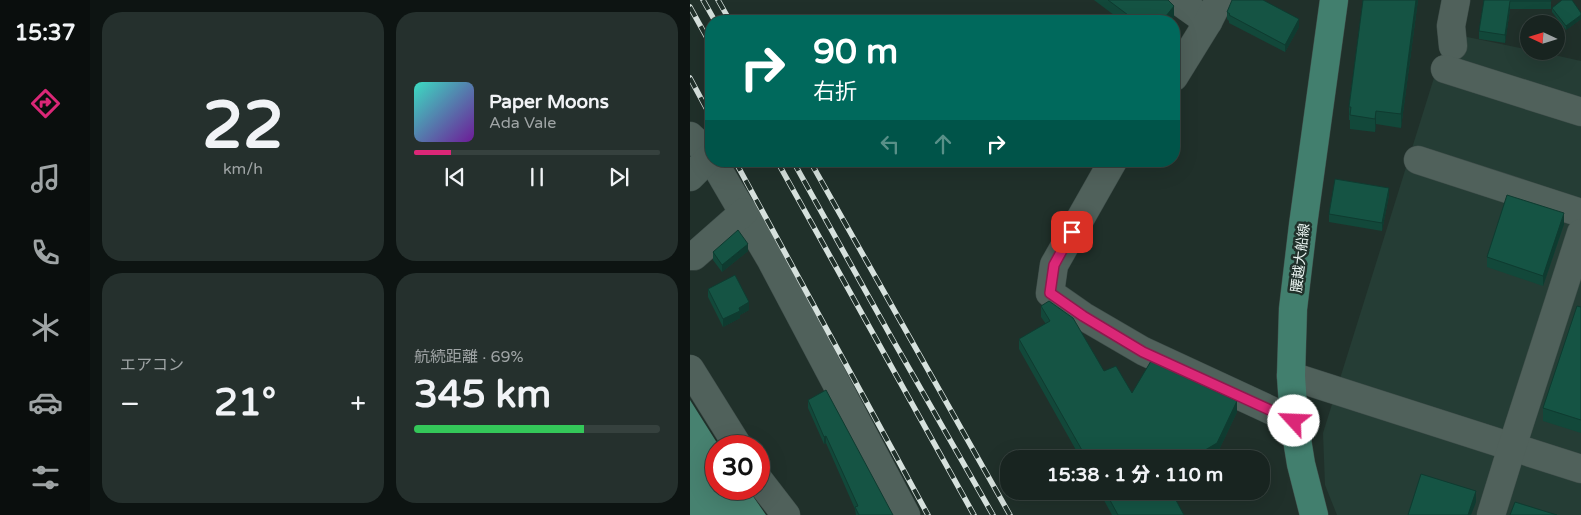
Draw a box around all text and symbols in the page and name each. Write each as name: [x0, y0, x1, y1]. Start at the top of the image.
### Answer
north arrow: [1520, 15, 1565, 60]
map controls: [1520, 15, 1565, 60]
text: 15:37: [15, 20, 75, 46]
text: 90 m: [813, 31, 898, 73]
icon: right: [730, 35, 795, 100]
text: 右折: [813, 79, 857, 105]
icon: directions: [28, 86, 63, 121]
text: 22: [202, 87, 284, 166]
text: Paper Moons: [489, 91, 609, 113]
text: Ada Vale: [489, 113, 556, 133]
icon: left: [876, 130, 904, 158]
icon: ahead: [929, 130, 957, 158]
icon: right: [982, 130, 1010, 158]
text: km/h: [223, 159, 263, 179]
icon: music: [28, 161, 63, 196]
icon: previous: [441, 163, 469, 191]
icon: pause: [523, 163, 551, 191]
icon: next: [605, 163, 633, 191]
pin: [1051, 211, 1093, 253]
icon: arrive: [1058, 218, 1086, 246]
street label: 腰越大船線: [1288, 222, 1313, 294]
icon: phone: [28, 235, 63, 270]
icon: climate: [28, 310, 63, 345]
text: 航続距離 · 69%: [414, 347, 524, 367]
text: エアコン: [120, 355, 184, 375]
text: 345 km: [414, 372, 551, 418]
text: 21°: [214, 380, 276, 426]
icon: car: [28, 385, 63, 420]
text: −: [120, 387, 140, 421]
text: +: [350, 387, 366, 421]
position arrow: [1267, 394, 1319, 446]
speed limit sign: 30: [705, 435, 770, 500]
icon: filters: [28, 460, 63, 495]
text: 15:38 · 1 分 · 110 m: [1047, 464, 1223, 486]

